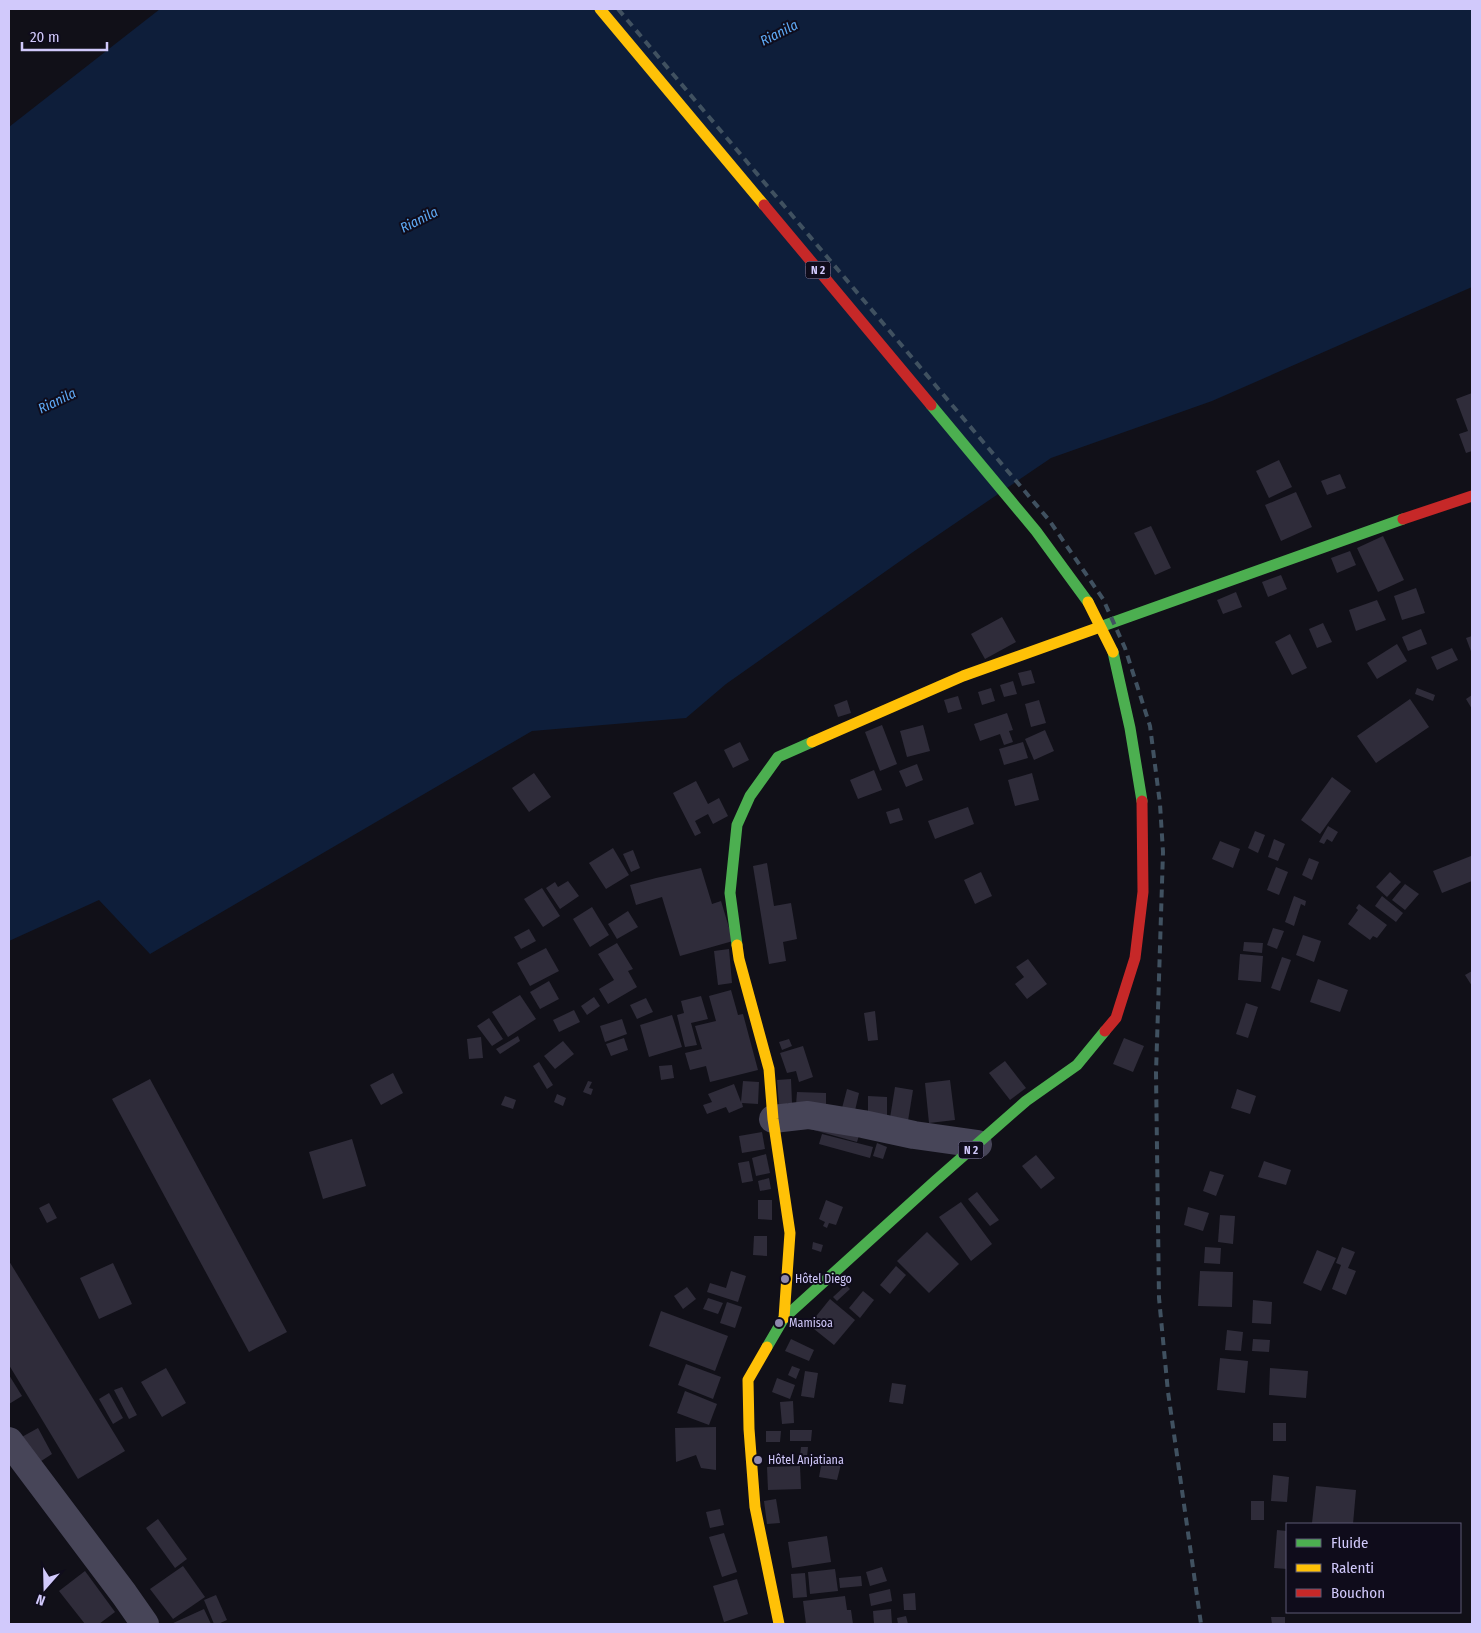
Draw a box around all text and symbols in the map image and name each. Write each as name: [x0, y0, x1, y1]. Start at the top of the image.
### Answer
water label: Rianila: [757, 16, 801, 50]
scale bar: [22, 20, 108, 52]
text: 20 m: [30, 28, 60, 46]
water label: Rianila: [397, 203, 441, 237]
road number: N 2: [806, 262, 830, 278]
water label: Rianila: [35, 385, 79, 417]
road number: N 2: [958, 1142, 984, 1158]
place label: Hôtel Diego: [795, 1272, 852, 1286]
marker: Hôtel Diego: [779, 1273, 791, 1285]
place label: Mamisoa: [789, 1316, 833, 1330]
marker: Mamisoa: [773, 1317, 785, 1329]
place label: Hôtel Anjatiana: [768, 1453, 844, 1467]
marker: Hôtel Anjatiana: [752, 1454, 764, 1466]
legend: [1286, 1523, 1461, 1613]
text: Fluide: [1331, 1534, 1368, 1552]
text: Ralenti: [1331, 1559, 1374, 1577]
north arrow: [20, 1563, 70, 1613]
text: Bouchon: [1331, 1584, 1385, 1602]
text: N: [34, 1590, 48, 1609]

